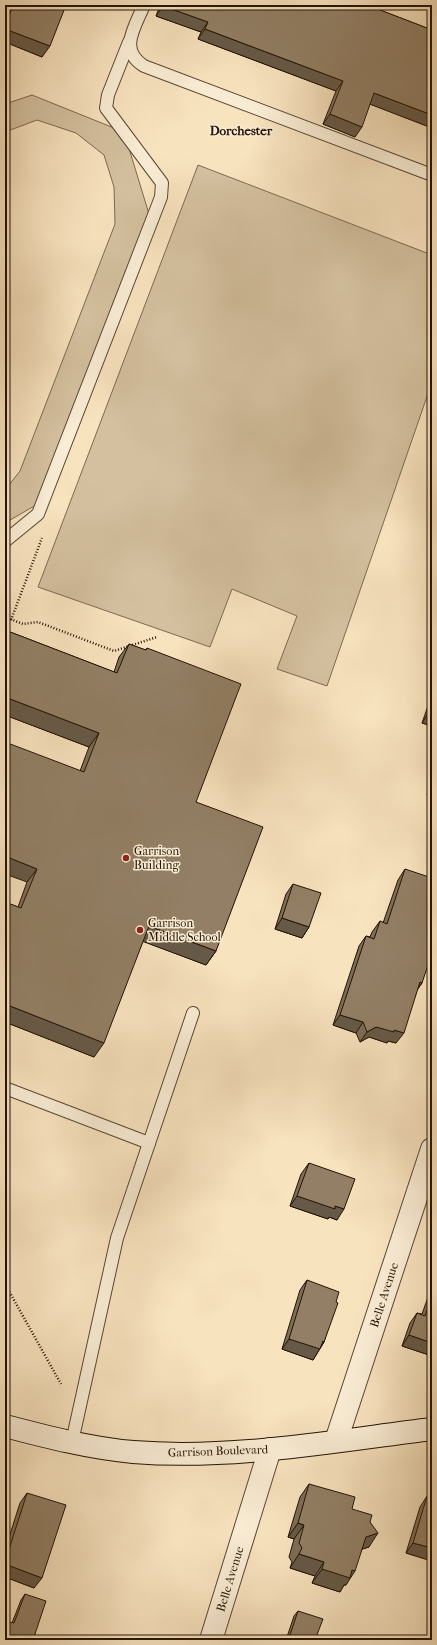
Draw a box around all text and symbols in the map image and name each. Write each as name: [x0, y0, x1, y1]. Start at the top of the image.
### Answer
district label: Dorchester: [210, 123, 273, 138]
place label: Garrison Building: [134, 844, 179, 872]
marker: Garrison Building: [121, 853, 131, 863]
place label: Garrison Middle School: [148, 916, 221, 944]
marker: Garrison Middle School: [135, 925, 145, 935]
street label: Belle Avenue: [367, 1261, 401, 1329]
street label: Garrison Boulevard: [168, 1442, 269, 1460]
street label: Belle Avenue: [213, 1545, 247, 1613]

